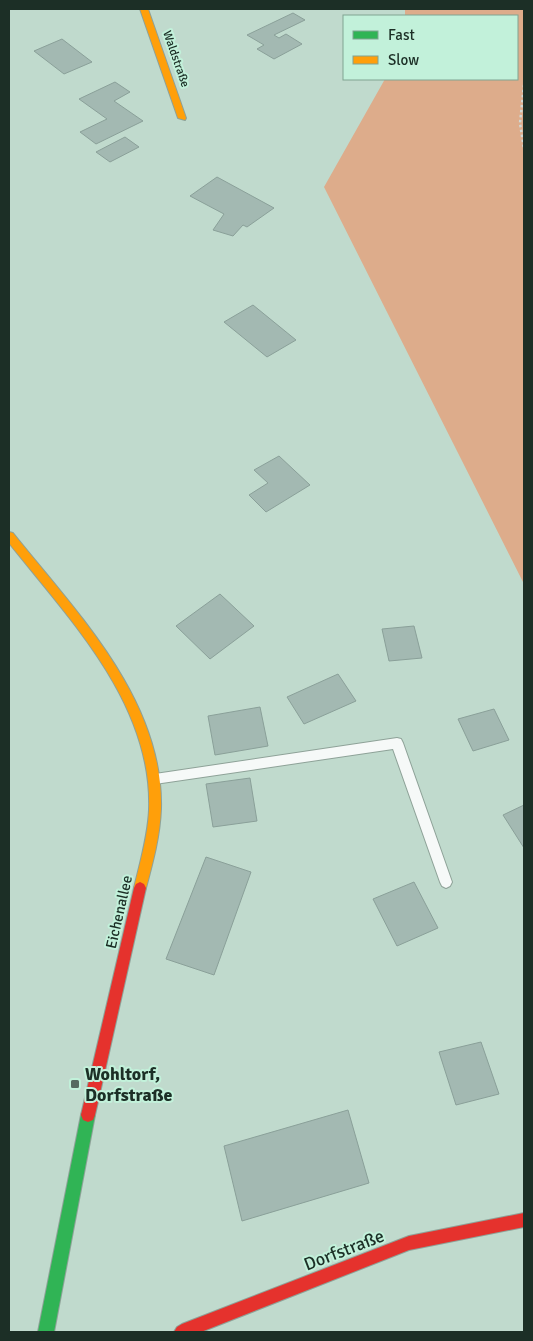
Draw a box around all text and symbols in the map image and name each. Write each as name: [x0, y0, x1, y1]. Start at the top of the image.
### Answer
legend: [343, 15, 518, 80]
text: Fast: [388, 26, 415, 44]
street label: Waldstraße: [159, 29, 193, 89]
text: Slow: [388, 51, 419, 69]
street label: Eichenallee: [102, 874, 136, 950]
place label: Wohltorf, Dorfstraße: [85, 1063, 173, 1106]
marker: Wohltorf, Dorfstraße: [69, 1078, 81, 1090]
street label: Dorfstraße: [301, 1225, 387, 1275]

